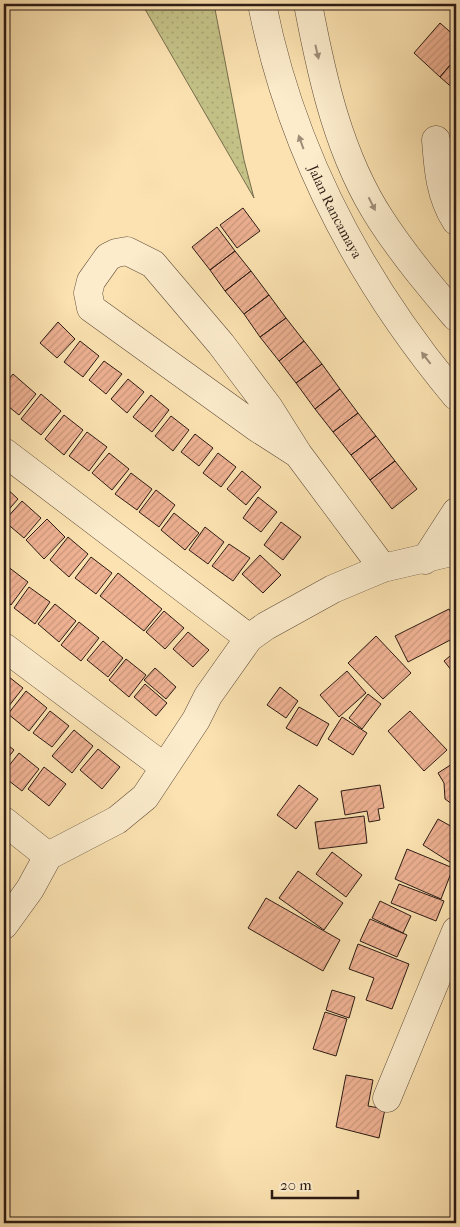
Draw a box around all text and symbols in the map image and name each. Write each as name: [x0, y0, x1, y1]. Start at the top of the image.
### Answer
one-way arrow: [313, 44, 321, 59]
one-way arrow: [297, 134, 305, 149]
street label: Jalan Rancamaya: [304, 162, 366, 262]
one-way arrow: [368, 197, 376, 211]
one-way arrow: [420, 352, 431, 365]
scale bar: [272, 1167, 359, 1199]
text: 20 m: [280, 1176, 312, 1194]

